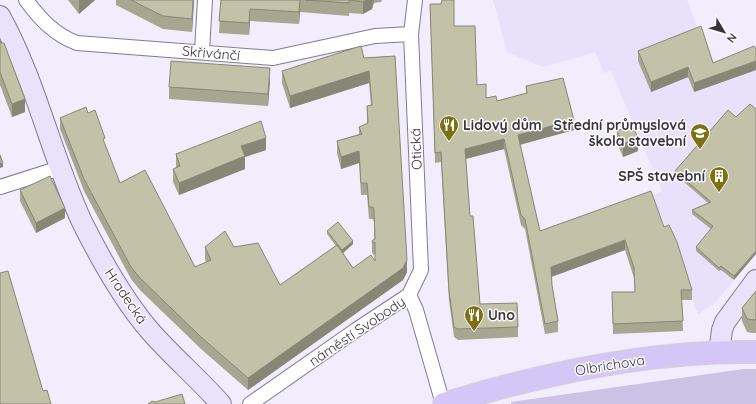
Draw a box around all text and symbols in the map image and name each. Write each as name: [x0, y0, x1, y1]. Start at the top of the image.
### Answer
north arrow: [704, 12, 744, 52]
text: N: [724, 31, 740, 46]
street label: Skřivánčí: [181, 42, 241, 64]
restaurant icon: Lidový dům: [438, 114, 460, 142]
place label: Lidový dům: [463, 116, 542, 134]
place label: Střední průmyslová škola stavební: [554, 116, 687, 150]
school or university icon: Střední průmyslová škola stavební: [689, 122, 711, 150]
street label: Otická: [406, 128, 426, 170]
building icon: SPŠ stavební: [708, 165, 730, 193]
place label: SPŠ stavební: [618, 167, 706, 185]
street label: Hradecká: [101, 265, 151, 327]
street label: náměstí Svobody: [305, 292, 409, 370]
restaurant icon: Uno: [463, 304, 485, 332]
place label: Uno: [488, 306, 515, 324]
street label: Olbrichova: [574, 351, 646, 379]

